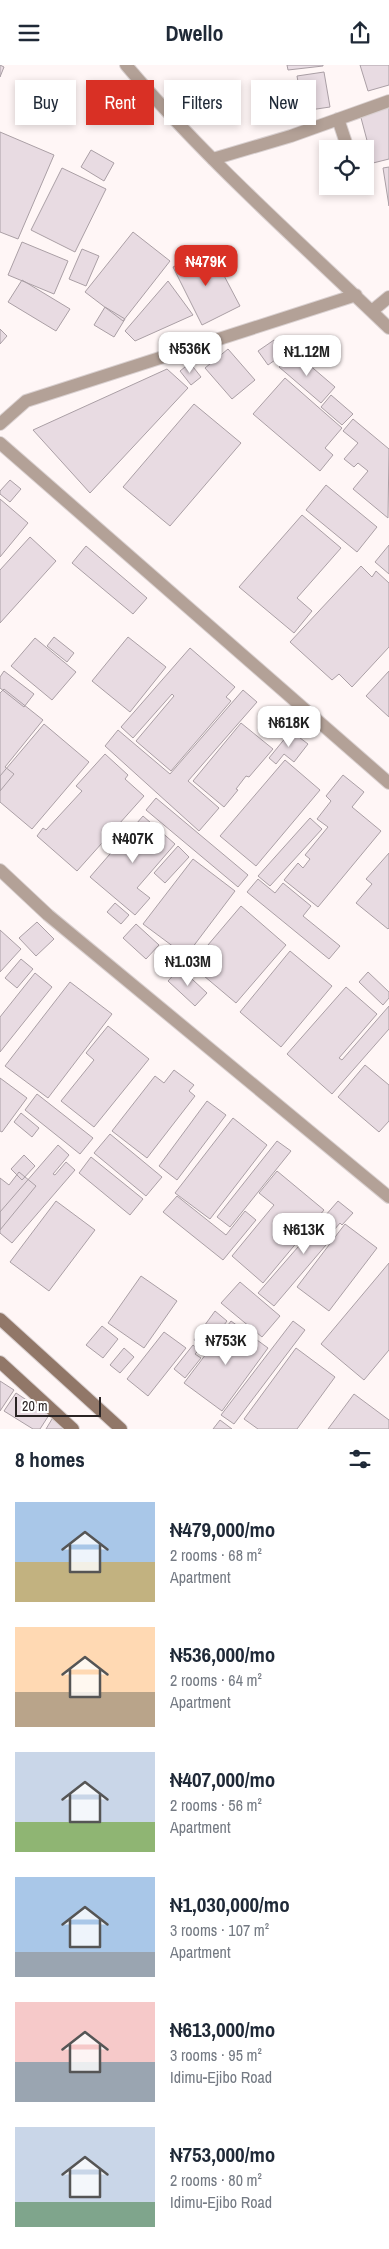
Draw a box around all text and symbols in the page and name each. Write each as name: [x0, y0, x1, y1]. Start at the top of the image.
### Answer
text: Dwello: [165, 18, 224, 48]
icon: menu: [15, 19, 43, 47]
icon: share: [346, 19, 374, 47]
chip: Buy: [15, 80, 76, 125]
chip: Rent: [86, 80, 154, 125]
chip: Filters: [164, 80, 241, 125]
chip: New: [251, 80, 316, 125]
map controls: [319, 140, 374, 195]
button: locate: [319, 140, 374, 195]
pin: ₦479K: [171, 245, 241, 287]
text: ₦479K: [186, 250, 226, 272]
pin: ₦536K: [155, 331, 225, 374]
pin: ₦1.12M: [266, 335, 348, 377]
text: ₦536K: [170, 337, 210, 359]
text: ₦1.12M: [284, 340, 330, 362]
pin: ₦618K: [254, 705, 324, 748]
text: ₦618K: [269, 711, 309, 733]
pin: ₦407K: [98, 821, 168, 864]
text: ₦407K: [113, 827, 153, 849]
pin: ₦1.03M: [147, 945, 229, 987]
text: ₦1.03M: [165, 950, 211, 972]
pin: ₦613K: [269, 1213, 339, 1255]
text: ₦613K: [284, 1218, 324, 1240]
pin: ₦753K: [191, 1323, 261, 1366]
text: ₦753K: [206, 1329, 246, 1351]
scale bar: [15, 1394, 101, 1417]
text: 20 m: [22, 1397, 48, 1415]
text: 8 homes: [15, 1445, 85, 1474]
icon: filters: [346, 1445, 374, 1473]
text: ₦479,000/mo: [170, 1515, 275, 1544]
icon: home: [55, 1522, 115, 1582]
text: 2 rooms · 68 m²: [170, 1544, 262, 1566]
text: Apartment: [170, 1566, 231, 1588]
text: ₦536,000/mo: [170, 1640, 275, 1669]
icon: home: [55, 1647, 115, 1707]
text: 2 rooms · 64 m²: [170, 1669, 262, 1691]
text: Apartment: [170, 1691, 231, 1713]
text: ₦407,000/mo: [170, 1765, 275, 1794]
icon: home: [55, 1772, 115, 1832]
text: 2 rooms · 56 m²: [170, 1794, 262, 1816]
text: Apartment: [170, 1816, 231, 1838]
text: ₦1,030,000/mo: [170, 1890, 290, 1919]
icon: home: [55, 1897, 115, 1957]
text: 3 rooms · 107 m²: [170, 1919, 269, 1941]
text: Apartment: [170, 1941, 231, 1963]
text: ₦613,000/mo: [170, 2015, 275, 2044]
icon: home: [55, 2022, 115, 2082]
text: 3 rooms · 95 m²: [170, 2044, 262, 2066]
text: Idimu-Ejibo Road: [170, 2066, 272, 2088]
text: ₦753,000/mo: [170, 2140, 275, 2169]
icon: home: [55, 2147, 115, 2207]
text: 2 rooms · 80 m²: [170, 2169, 262, 2191]
text: Idimu-Ejibo Road: [170, 2191, 272, 2213]

